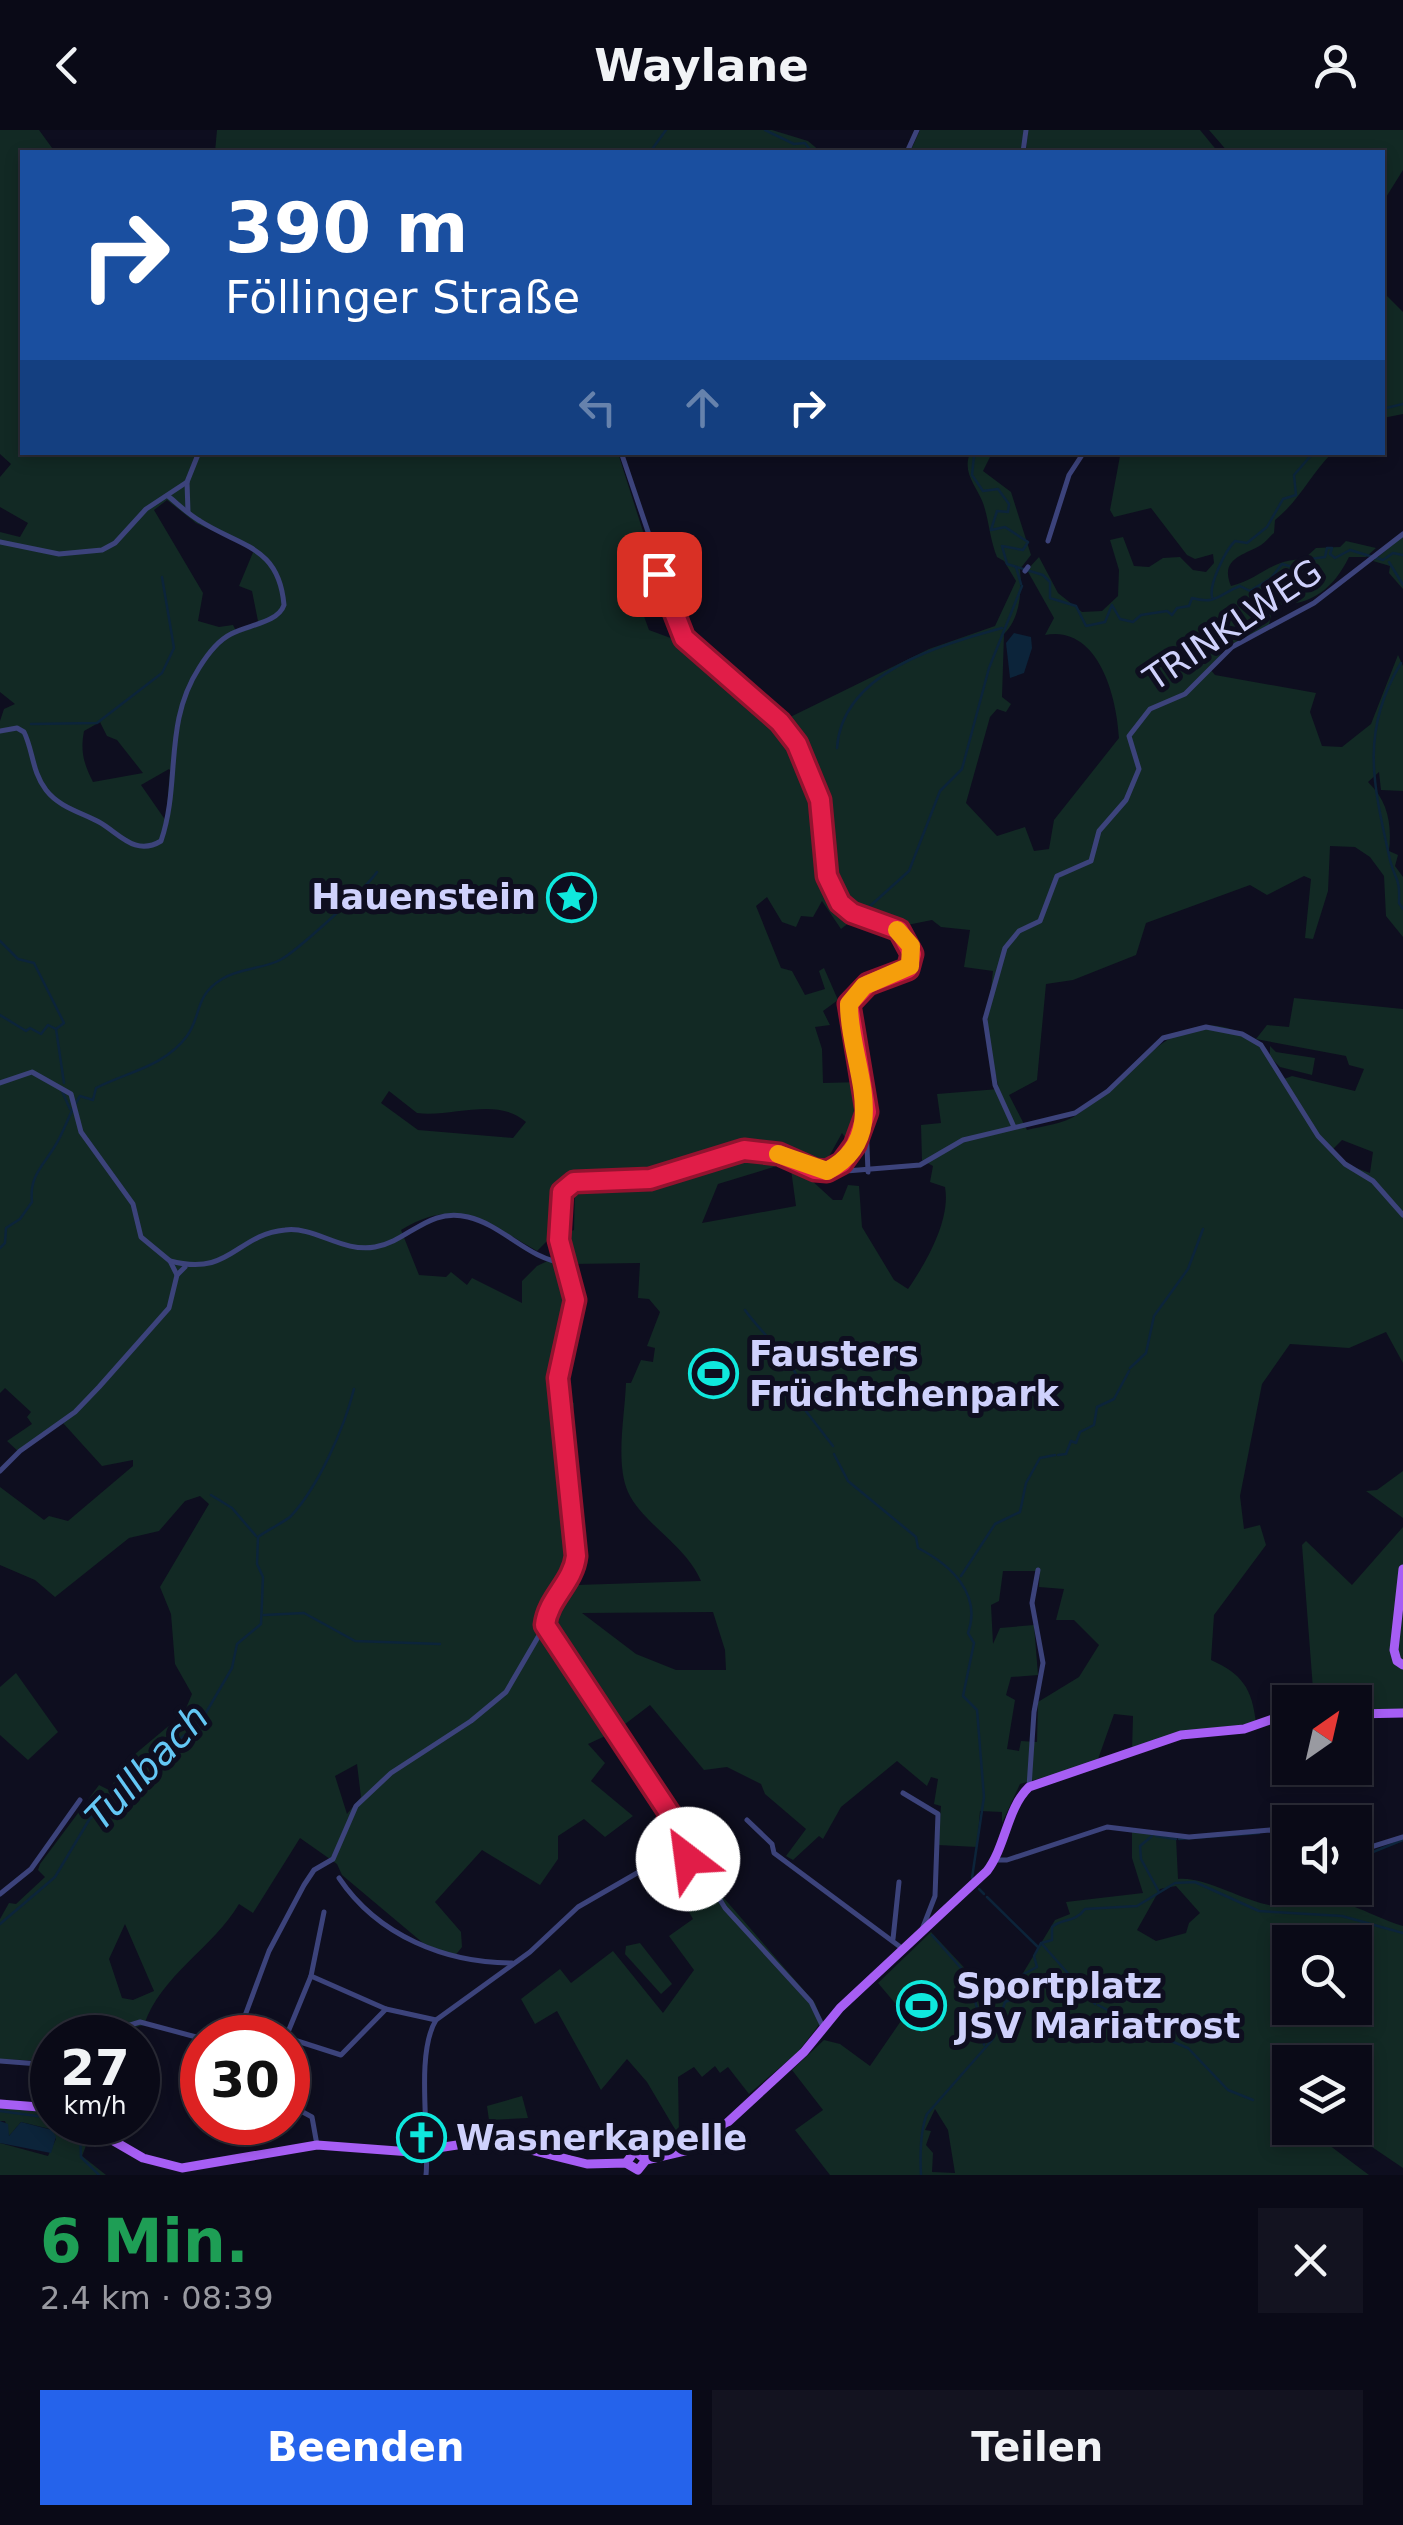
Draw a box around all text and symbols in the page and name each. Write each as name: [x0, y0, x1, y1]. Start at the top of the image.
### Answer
icon: back: [40, 38, 95, 93]
icon: person: [1308, 38, 1363, 93]
text: Waylane: [594, 39, 809, 92]
text: 390 m: [225, 187, 468, 269]
icon: right: [60, 190, 190, 320]
text: Föllinger Straße: [225, 271, 580, 324]
icon: left: [570, 380, 625, 435]
icon: ahead: [675, 380, 730, 435]
icon: right: [780, 380, 835, 435]
pin: [617, 532, 702, 617]
icon: arrive: [632, 547, 687, 602]
street label: TRINKLWEG: [1136, 551, 1329, 700]
place icon: Hauenstein: [545, 871, 597, 923]
place label: Hauenstein: [311, 877, 536, 917]
place label: Fausters Früchtchenpark: [749, 1334, 1059, 1414]
sports icon: Fausters Früchtchenpark: [688, 1348, 740, 1400]
north arrow: [1272, 1685, 1372, 1785]
map controls: [1272, 1685, 1372, 2145]
water label: Tullbach: [77, 1695, 217, 1839]
button: sound: [1272, 1805, 1372, 1905]
position arrow: [636, 1807, 740, 1911]
button: search: [1272, 1925, 1372, 2025]
place label: Sportplatz JSV Mariatrost: [954, 1966, 1240, 2046]
sports icon: Sportplatz JSV Mariatrost: [895, 1980, 947, 2032]
speed limit sign: 30: [180, 2015, 310, 2145]
text: 27: [60, 2039, 130, 2097]
button: layers: [1272, 2045, 1372, 2145]
text: km/h: [63, 2091, 127, 2120]
church icon: Wasnerkapelle: [395, 2112, 447, 2164]
place label: Wasnerkapelle: [456, 2118, 747, 2158]
text: 6 Min.: [40, 2206, 248, 2276]
button: close: [1258, 2208, 1363, 2313]
text: 2.4 km · 08:39: [40, 2279, 274, 2317]
button: Beenden: [40, 2390, 692, 2505]
button: Teilen: [712, 2390, 1363, 2505]

